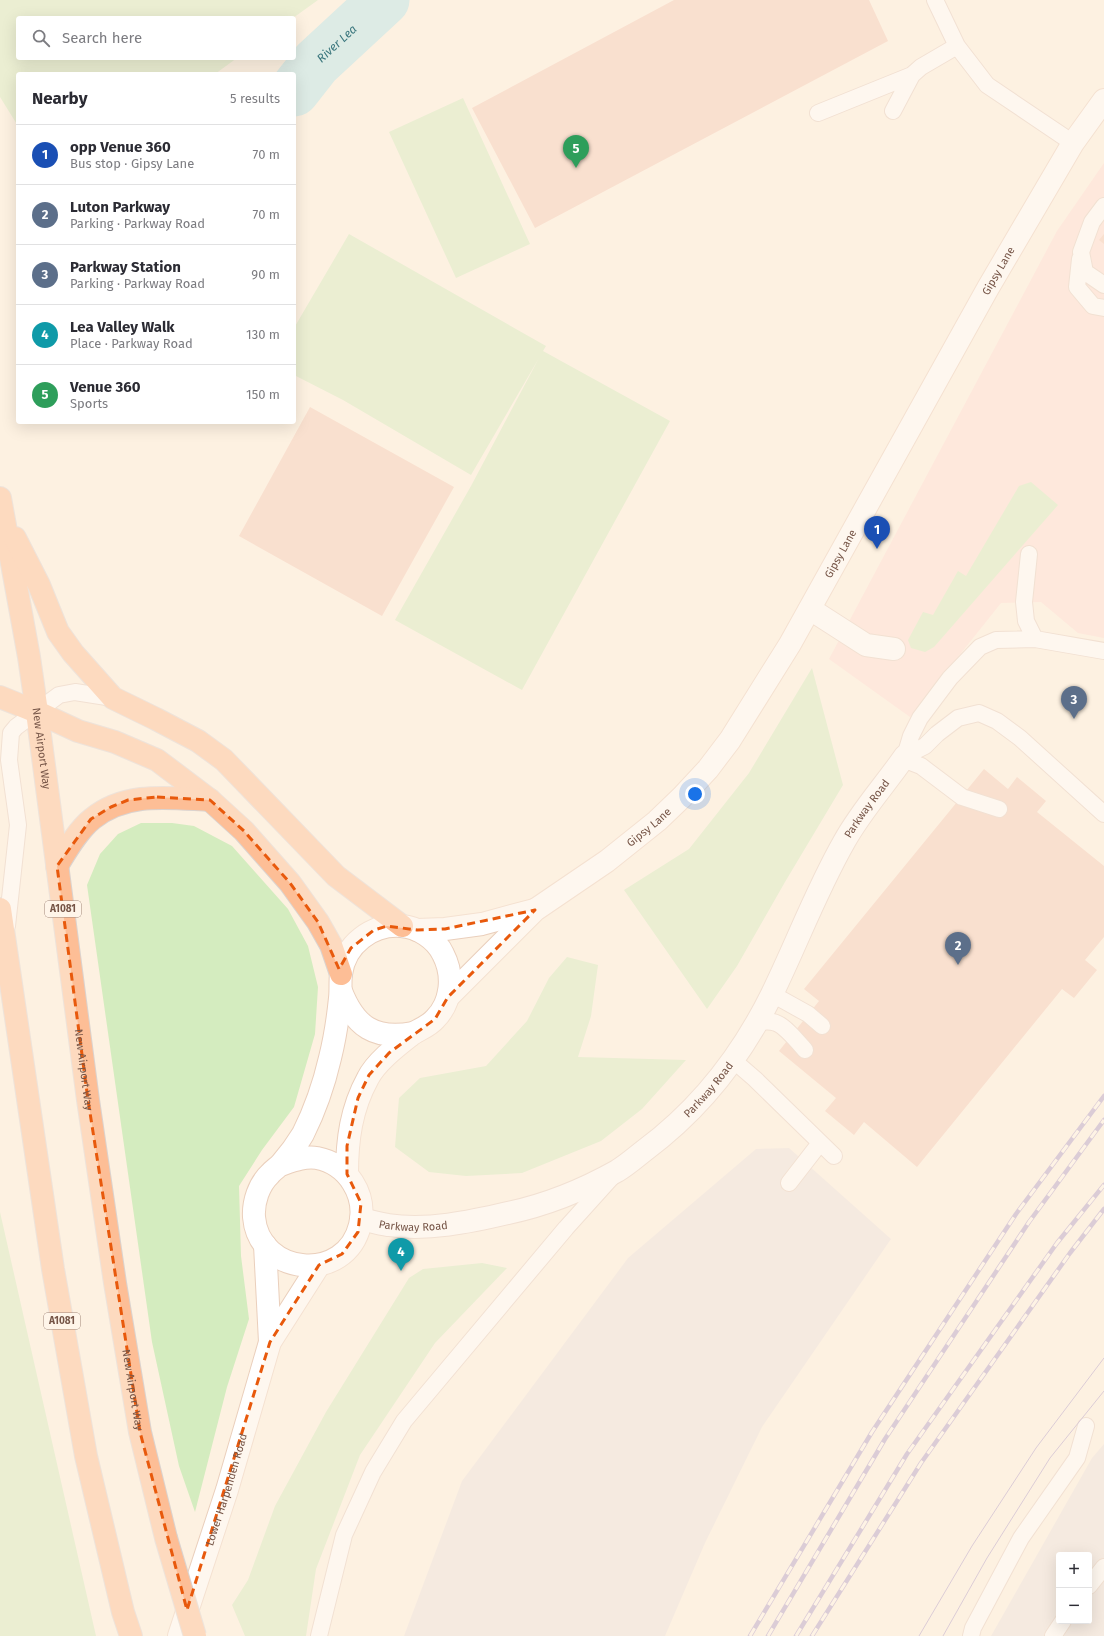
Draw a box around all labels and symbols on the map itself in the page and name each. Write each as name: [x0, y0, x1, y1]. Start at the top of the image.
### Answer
water label: River Lea: [314, 22, 360, 65]
pin: 5: [563, 135, 589, 168]
street label: Gipsy Lane: [979, 244, 1017, 297]
pin: 1: [864, 516, 890, 549]
street label: Gipsy Lane: [822, 527, 859, 580]
pin: 3: [1061, 686, 1087, 719]
street label: New Airport Way: [30, 707, 54, 791]
street label: Parkway Road: [841, 777, 892, 840]
your location: [685, 784, 705, 804]
street label: Gipsy Lane: [624, 805, 674, 849]
road number: A1081: [45, 901, 81, 917]
pin: 2: [945, 932, 971, 965]
street label: New Airport Way: [72, 1028, 96, 1112]
street label: Parkway Road: [681, 1059, 736, 1120]
street label: Parkway Road: [378, 1217, 448, 1233]
pin: 4: [388, 1238, 414, 1271]
road number: A1081: [44, 1313, 80, 1329]
street label: New Airport Way: [120, 1348, 146, 1432]
street label: Lower Harpenden Road: [203, 1432, 250, 1547]

